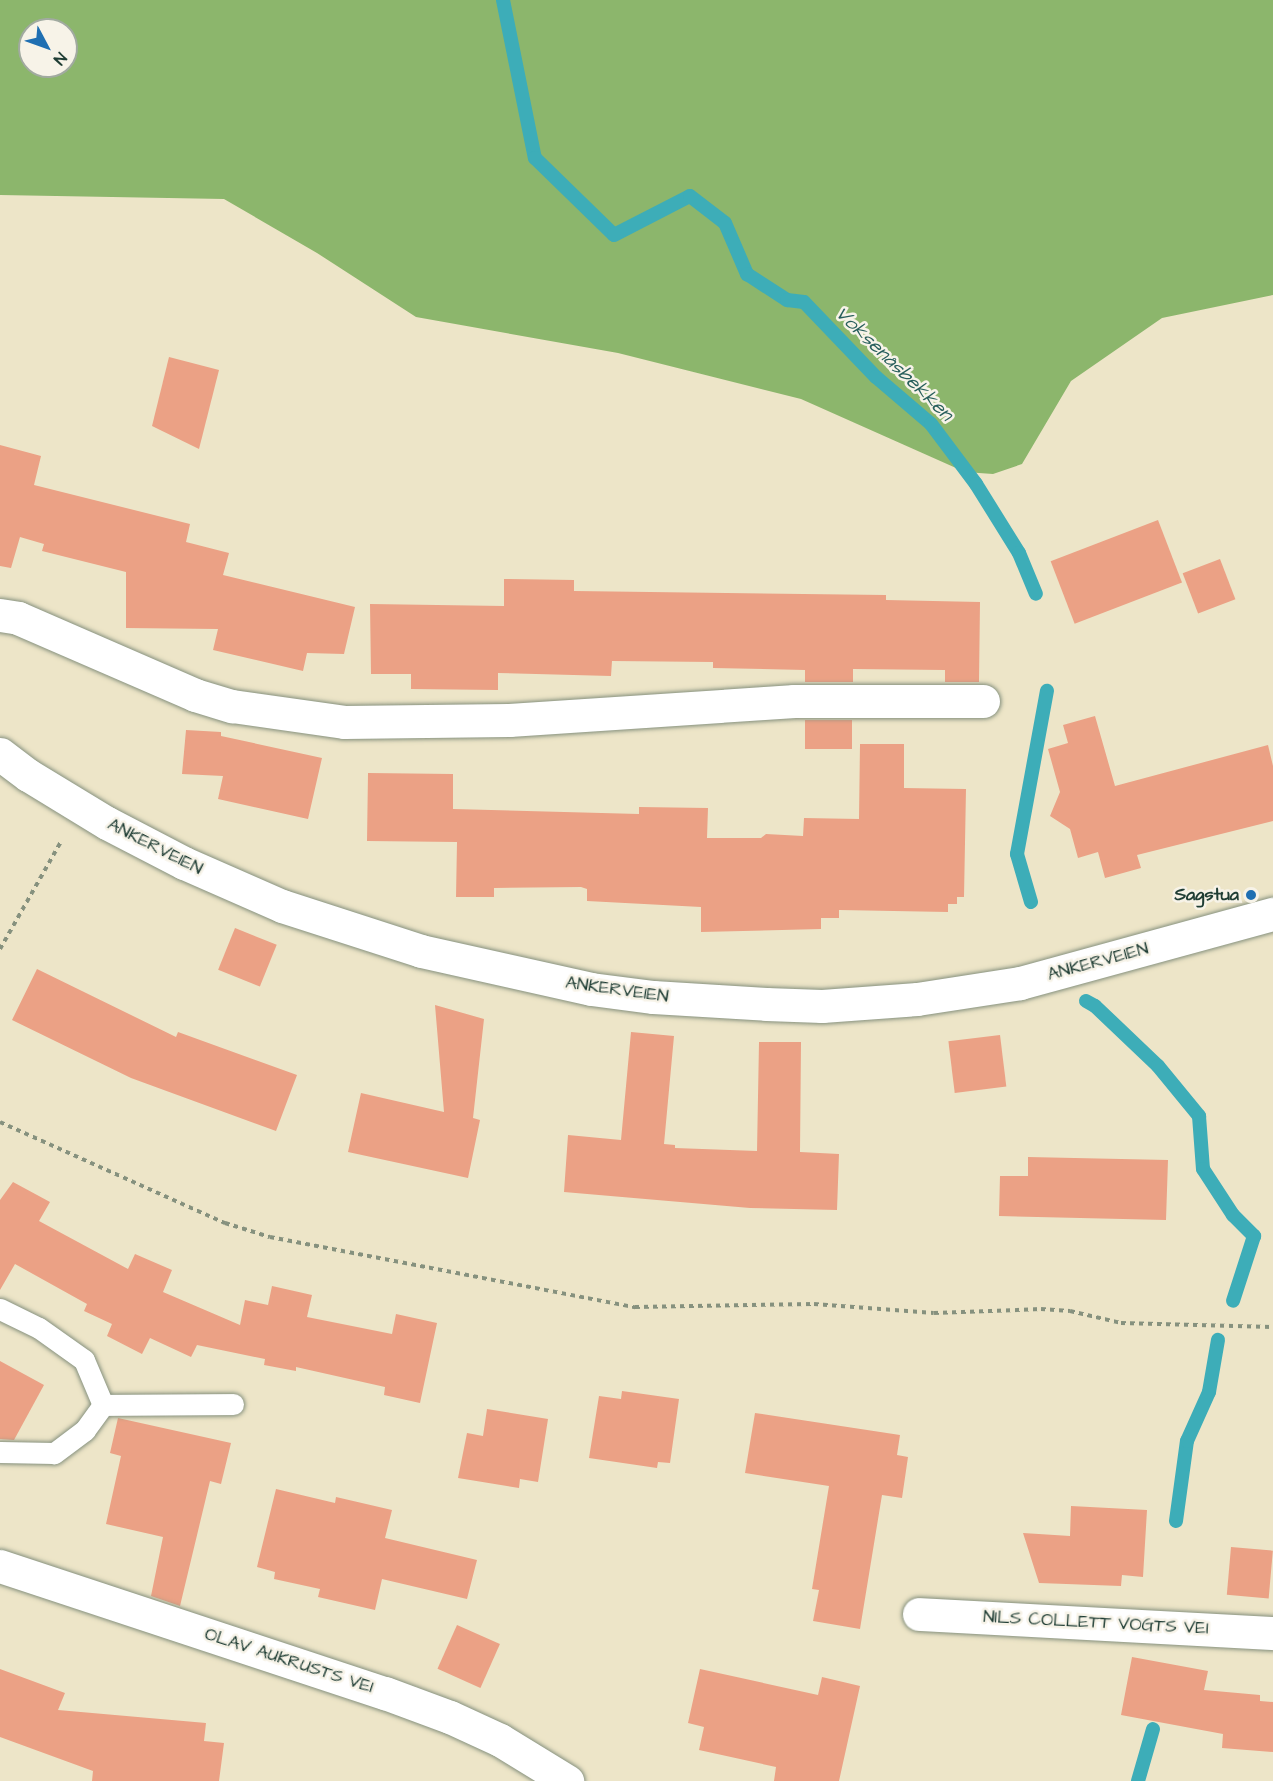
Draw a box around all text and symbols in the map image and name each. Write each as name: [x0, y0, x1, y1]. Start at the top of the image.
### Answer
north arrow: [18, 18, 78, 78]
text: N: [48, 47, 72, 69]
water label: Voksenåsbekken: [830, 302, 958, 426]
street label: ANKERVEIEN: [104, 814, 206, 880]
place label: Sagstua: [1174, 884, 1239, 906]
marker: Sagstua: [1244, 888, 1258, 902]
street label: ANKERVEIEN: [1045, 938, 1151, 986]
street label: ANKERVEIEN: [564, 972, 670, 1008]
street label: NILS COLLETT VOGTS VEI: [983, 1606, 1209, 1640]
street label: OLAV AUKRUSTS VEI: [202, 1623, 376, 1699]

